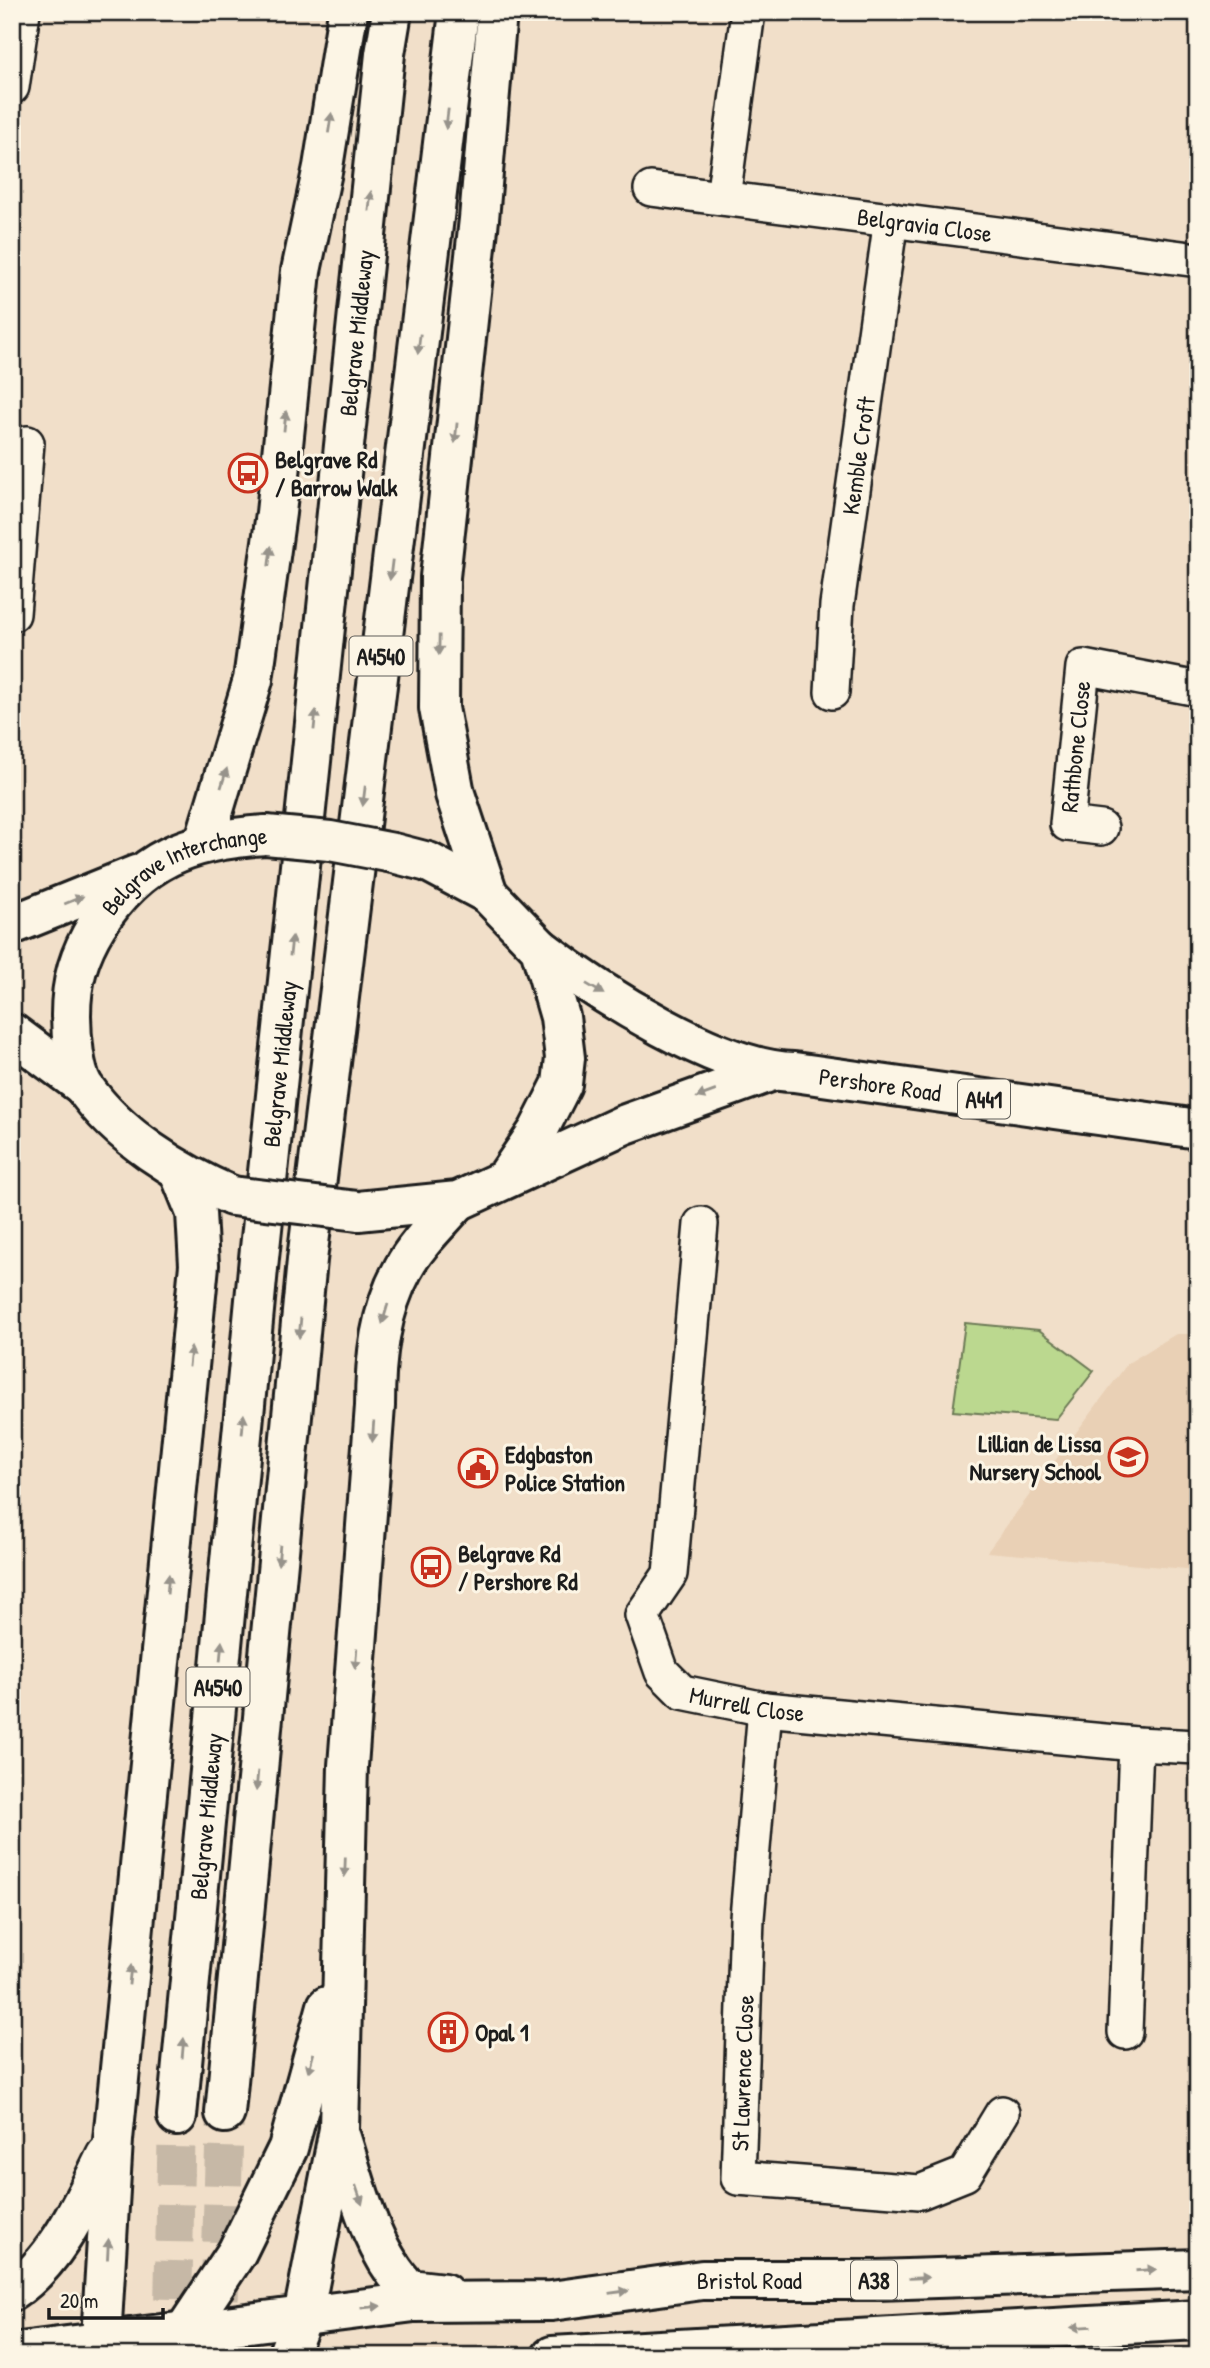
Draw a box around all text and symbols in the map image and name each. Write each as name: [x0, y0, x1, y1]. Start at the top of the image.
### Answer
one-way arrow: [441, 108, 452, 130]
one-way arrow: [325, 112, 336, 134]
one-way arrow: [364, 190, 375, 212]
street label: Belgravia Close: [855, 200, 994, 249]
street label: Belgrave Middleway: [331, 248, 380, 418]
one-way arrow: [413, 334, 424, 356]
street label: Kemble Croft: [834, 394, 882, 517]
one-way arrow: [280, 410, 291, 432]
one-way arrow: [450, 422, 461, 444]
place label: Belgrave Rd / Barrow Walk: [275, 443, 398, 503]
bus stop icon: Belgrave Rd / Barrow Walk: [227, 452, 269, 494]
one-way arrow: [265, 545, 276, 567]
one-way arrow: [386, 559, 397, 581]
one-way arrow: [433, 634, 445, 656]
road number: A4540: [350, 636, 412, 676]
street label: Rathbone Close: [1052, 679, 1098, 814]
one-way arrow: [310, 709, 321, 731]
one-way arrow: [219, 767, 229, 788]
one-way arrow: [358, 785, 369, 807]
street label: Belgrave Interchange: [93, 819, 269, 921]
one-way arrow: [64, 895, 85, 906]
one-way arrow: [286, 935, 297, 957]
street label: Belgrave Middleway: [255, 979, 304, 1149]
one-way arrow: [585, 982, 604, 995]
street label: Pershore Road: [817, 1060, 943, 1109]
road number: A441: [958, 1080, 1010, 1118]
one-way arrow: [695, 1089, 716, 1100]
one-way arrow: [379, 1303, 390, 1325]
one-way arrow: [294, 1317, 305, 1339]
one-way arrow: [185, 1346, 196, 1368]
one-way arrow: [238, 1413, 249, 1435]
one-way arrow: [367, 1422, 378, 1444]
place label: Lillian de Lissa Nursery School: [970, 1427, 1102, 1488]
school or university icon: Lillian de Lissa Nursery School: [1107, 1436, 1149, 1478]
place label: Edgbaston Police Station: [505, 1438, 625, 1498]
public building icon: Edgbaston Police Station: [457, 1447, 499, 1489]
place label: Belgrave Rd / Pershore Rd: [458, 1537, 578, 1597]
one-way arrow: [273, 1544, 284, 1566]
bus stop icon: Belgrave Rd / Pershore Rd: [410, 1546, 452, 1588]
one-way arrow: [163, 1573, 174, 1595]
one-way arrow: [216, 1640, 227, 1662]
one-way arrow: [350, 1648, 361, 1670]
road number: A4540: [186, 1668, 249, 1706]
street label: Murrell Close: [687, 1678, 806, 1729]
street label: Belgrave Middleway: [182, 1732, 230, 1901]
one-way arrow: [251, 1770, 262, 1792]
one-way arrow: [339, 1856, 351, 1878]
one-way arrow: [125, 1964, 136, 1986]
street label: St Lawrence Close: [723, 1994, 761, 2152]
building icon: Opal 1: [427, 2011, 469, 2053]
place label: Opal 1: [475, 2016, 529, 2049]
one-way arrow: [178, 2037, 189, 2059]
one-way arrow: [306, 2053, 316, 2074]
one-way arrow: [354, 2184, 365, 2205]
one-way arrow: [102, 2238, 113, 2260]
road number: A38: [851, 2260, 897, 2300]
street label: Bristol Road: [697, 2264, 802, 2296]
one-way arrow: [1136, 2264, 1158, 2275]
one-way arrow: [908, 2273, 930, 2284]
scale bar: [49, 2277, 163, 2321]
text: 20 m: [60, 2286, 98, 2315]
one-way arrow: [608, 2286, 630, 2297]
one-way arrow: [360, 2302, 382, 2313]
one-way arrow: [1069, 2322, 1091, 2333]

